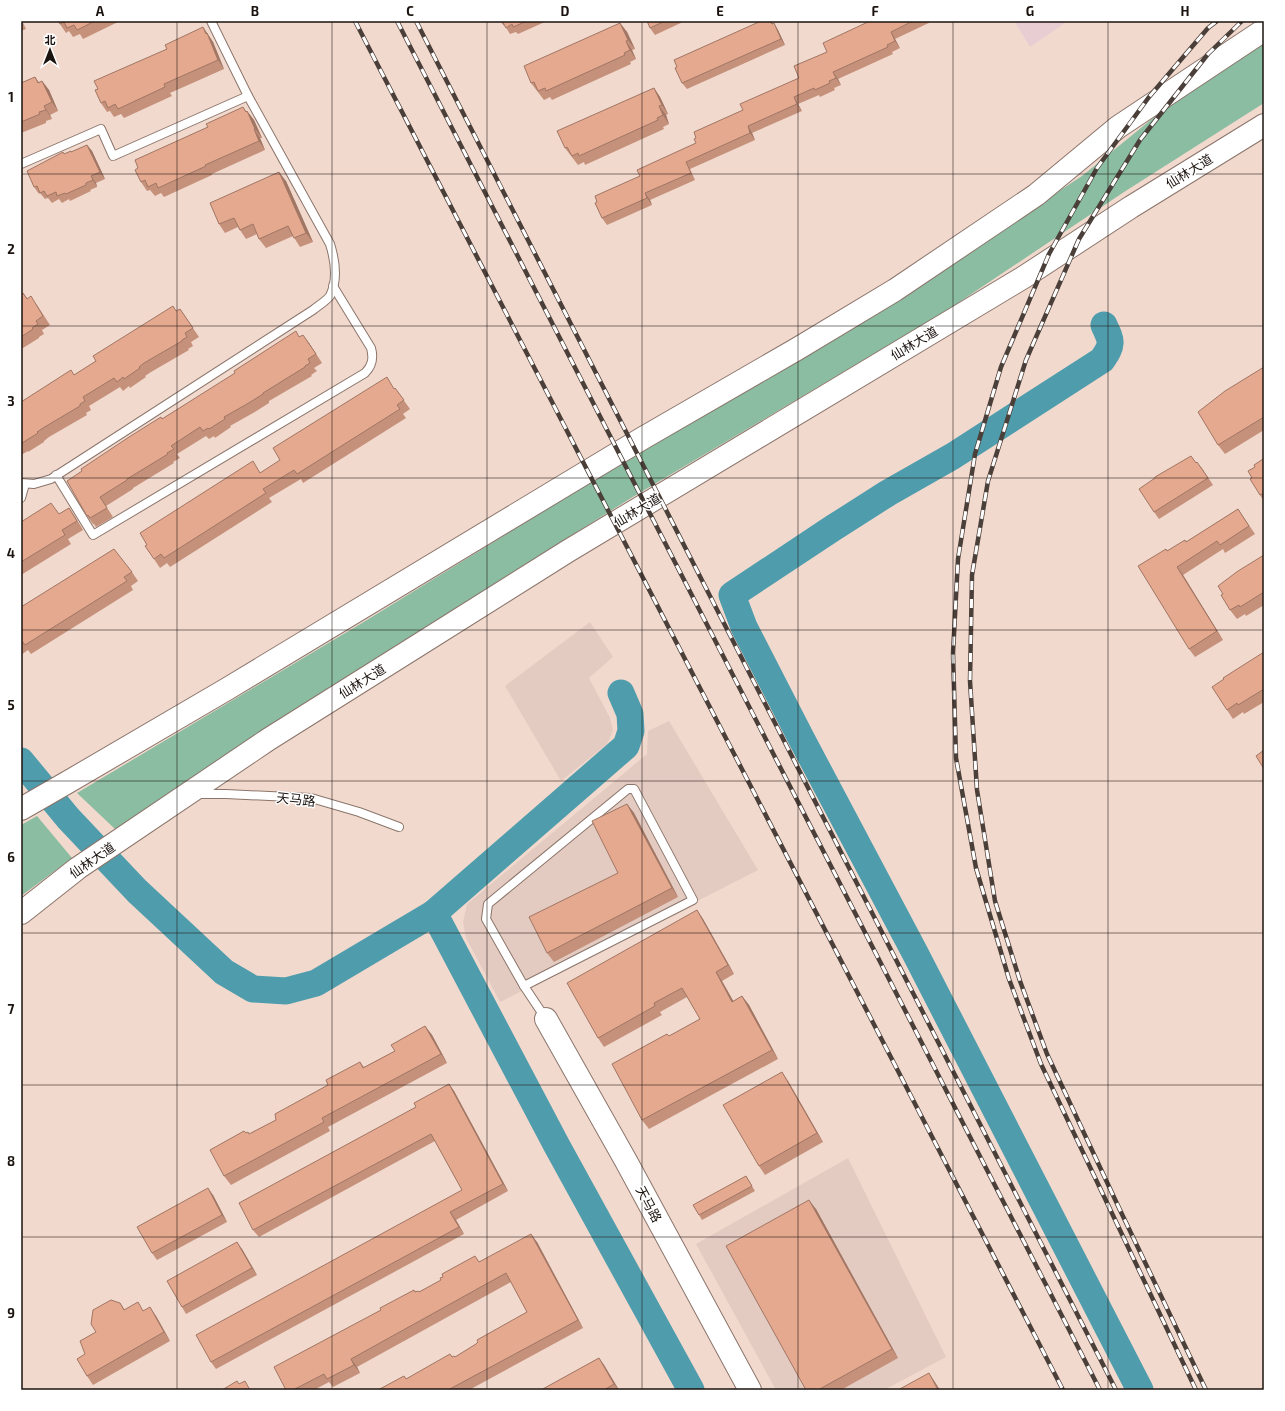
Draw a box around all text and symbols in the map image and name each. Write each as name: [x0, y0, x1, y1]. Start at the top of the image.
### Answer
text: A: [96, 3, 105, 19]
text: B: [251, 3, 259, 19]
text: C: [406, 3, 414, 19]
text: D: [561, 3, 570, 19]
text: E: [716, 3, 724, 19]
text: F: [871, 3, 879, 19]
text: G: [1026, 3, 1034, 19]
text: H: [1181, 3, 1190, 19]
north arrow: [30, 30, 70, 70]
text: 北: [45, 33, 56, 46]
text: 1: [8, 89, 14, 105]
street label: 仙林大道: [1163, 150, 1215, 192]
text: 2: [7, 241, 15, 257]
street label: 仙林大道: [888, 323, 940, 363]
text: 3: [7, 393, 15, 409]
street label: 仙林大道: [611, 490, 663, 530]
text: 4: [7, 545, 15, 561]
street label: 仙林大道: [336, 660, 388, 702]
text: 5: [7, 697, 15, 713]
street label: 天马路: [276, 789, 316, 809]
street label: 仙林大道: [66, 839, 118, 881]
text: 6: [7, 849, 15, 865]
text: 7: [8, 1001, 15, 1017]
text: 8: [7, 1153, 15, 1169]
street label: 天马路: [633, 1183, 665, 1225]
text: 9: [7, 1305, 15, 1321]

